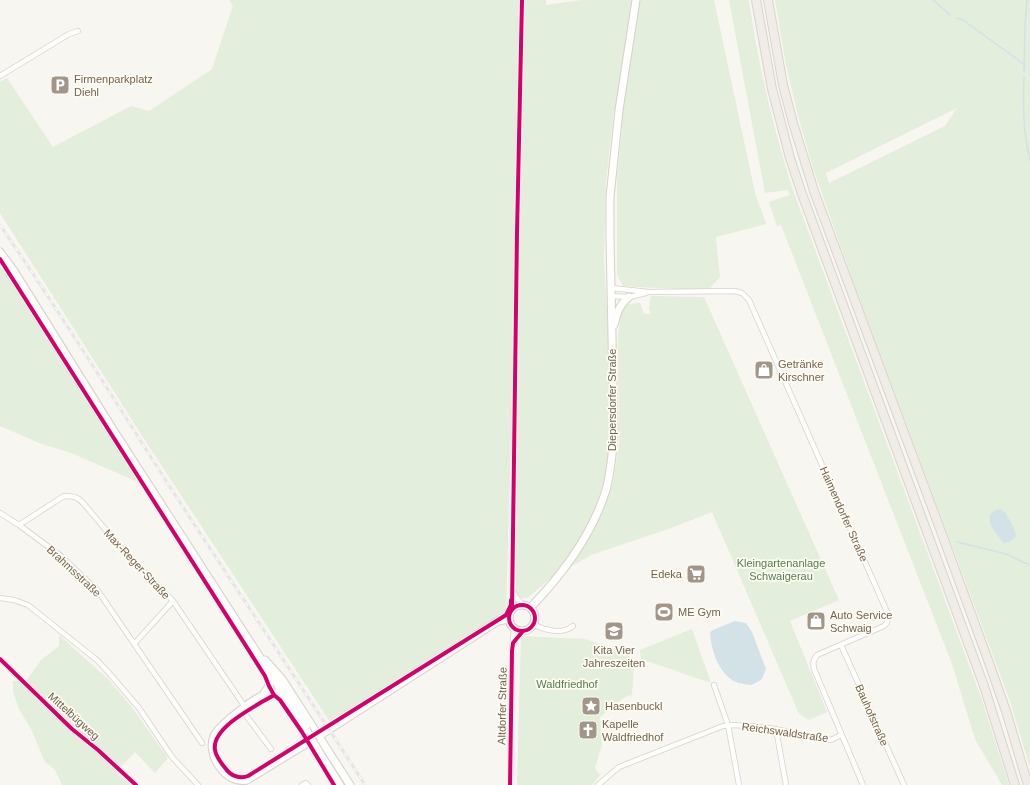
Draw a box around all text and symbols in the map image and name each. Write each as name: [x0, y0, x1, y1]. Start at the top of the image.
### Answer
place label: Firmenparkplatz Diehl: [74, 73, 153, 98]
parking icon: Firmenparkplatz Diehl: [49, 74, 71, 96]
street label: Diepersdorfer Straße: [606, 349, 618, 451]
place label: Getränke Kirschner: [778, 358, 825, 383]
shop icon: Getränke Kirschner: [753, 359, 775, 381]
street label: Haimendorfer Straße: [818, 465, 870, 563]
street label: Max-Reger-Straße: [102, 527, 172, 601]
street label: Brahmsstraße: [45, 543, 103, 599]
park label: Kleingartenanlage Schwaigerau: [737, 557, 825, 582]
supermarket icon: Edeka: [685, 563, 707, 585]
place label: Edeka: [651, 568, 683, 580]
sports icon: ME Gym: [653, 601, 675, 623]
place label: ME Gym: [678, 606, 721, 618]
place label: Auto Service Schwaig: [830, 609, 892, 634]
shop icon: Auto Service Schwaig: [805, 610, 827, 632]
school or university icon: Kita Vier Jahreszeiten: [603, 620, 625, 642]
place label: Kita Vier Jahreszeiten: [583, 644, 645, 669]
street label: Altdorfer Straße: [495, 667, 509, 745]
park label: Waldfriedhof: [536, 678, 599, 690]
street label: Bauhofstraße: [853, 682, 891, 748]
street label: Mittelbügweg: [46, 690, 102, 742]
place icon: Hasenbuckl: [580, 695, 602, 717]
place label: Hasenbuckl: [605, 700, 662, 712]
place label: Kapelle Waldfriedhof: [602, 718, 664, 743]
church icon: Kapelle Waldfriedhof: [577, 719, 599, 741]
street label: Reichswaldstraße: [741, 720, 829, 744]

